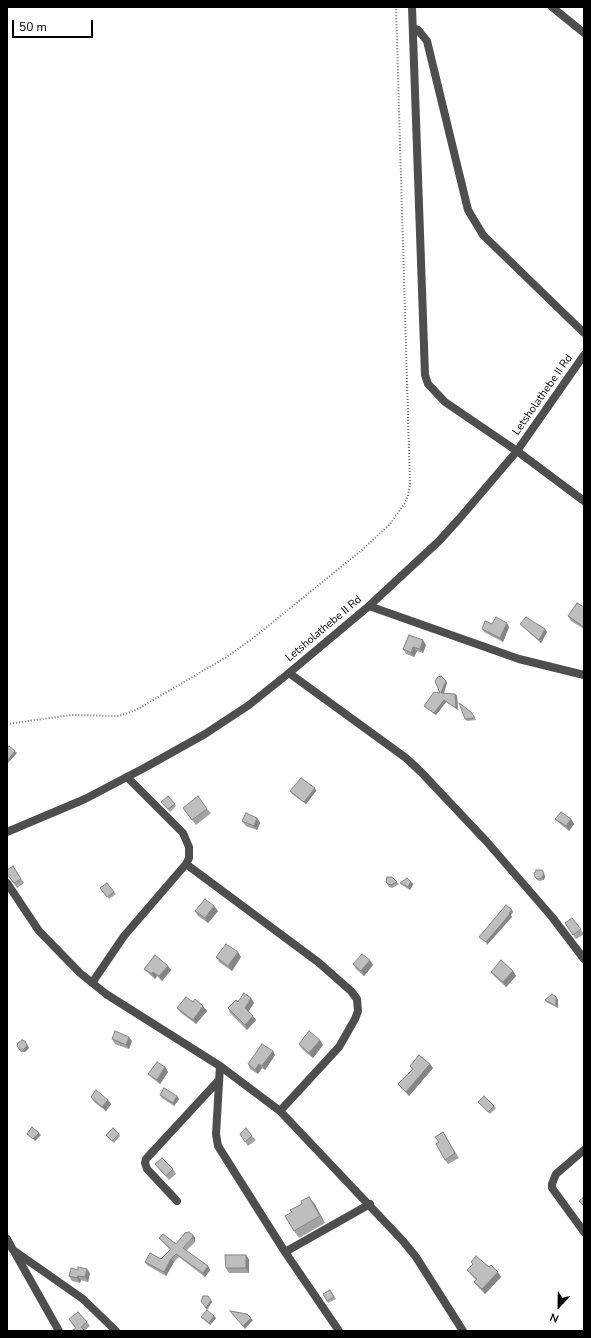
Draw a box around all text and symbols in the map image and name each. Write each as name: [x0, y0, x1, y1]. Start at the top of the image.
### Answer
scale bar: [14, 12, 95, 38]
text: 50 m: [19, 19, 47, 35]
street label: Letsholathebe II Rd: [510, 352, 576, 438]
street label: Letsholathebe II Rd: [283, 593, 365, 665]
north arrow: [539, 1286, 579, 1326]
text: N: [548, 1309, 561, 1326]

